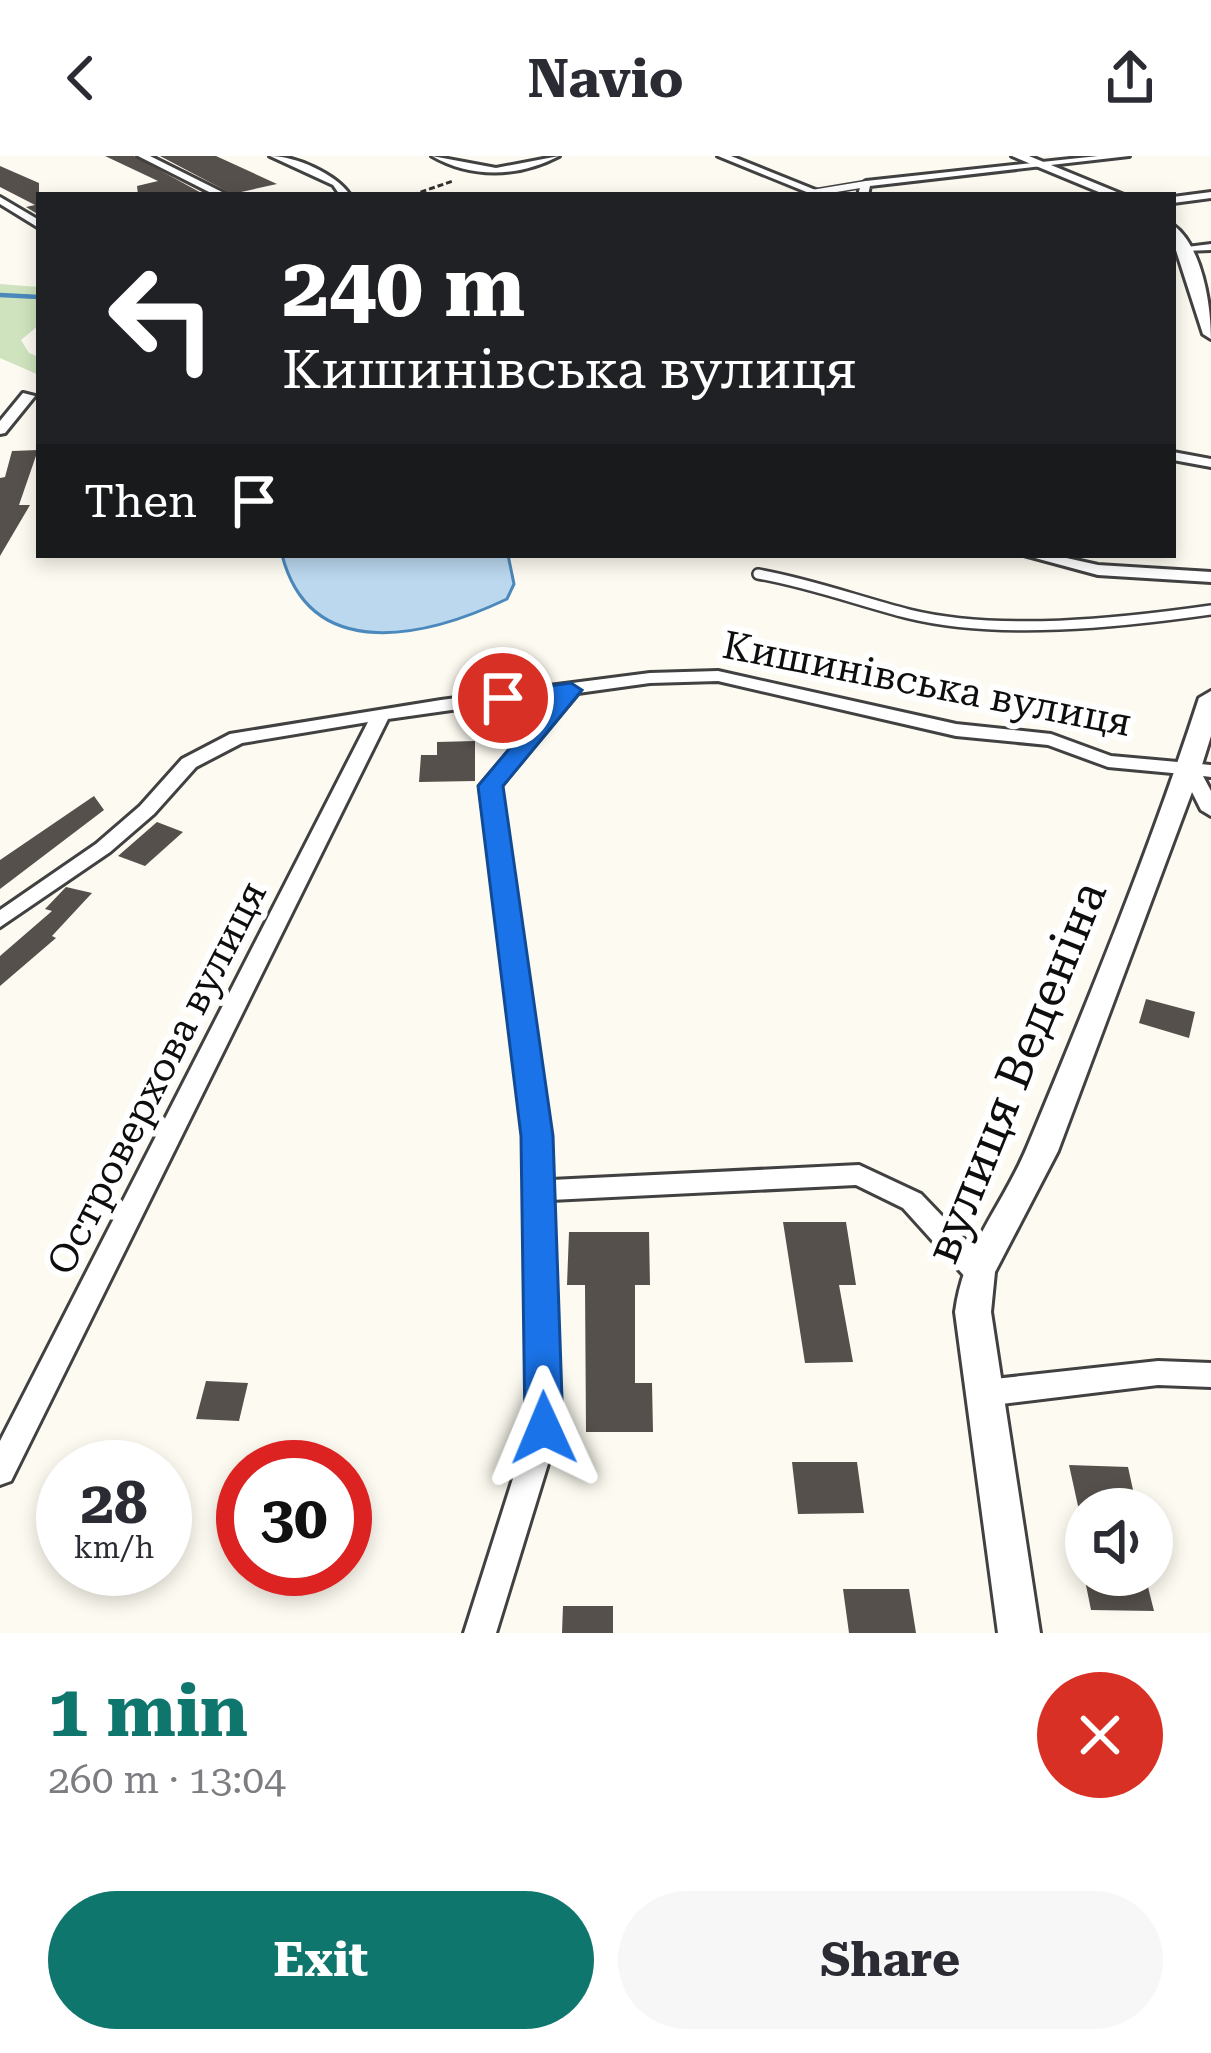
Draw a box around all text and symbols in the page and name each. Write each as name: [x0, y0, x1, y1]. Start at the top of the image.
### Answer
icon: back: [48, 45, 114, 111]
icon: share: [1097, 45, 1163, 111]
text: Navio: [527, 47, 684, 110]
text: 240 m: [282, 238, 525, 336]
icon: left: [84, 240, 240, 396]
text: Кишинівська вулиця: [282, 338, 857, 401]
icon: arrive: [221, 468, 287, 534]
text: Then: [84, 475, 197, 528]
street label: Кишинівська вулиця: [719, 622, 1135, 746]
pin: [452, 647, 554, 749]
icon: arrive: [470, 665, 536, 731]
street label: вулиця Веденіна: [914, 873, 1118, 1271]
street label: Островерхова вулиця: [38, 874, 276, 1282]
position arrow: [481, 1365, 607, 1491]
speed limit sign: 30: [216, 1440, 372, 1596]
text: 28: [80, 1467, 148, 1538]
map controls: [1065, 1488, 1173, 1596]
button: sound: [1065, 1488, 1173, 1596]
text: km/h: [74, 1530, 154, 1565]
text: 1 min: [48, 1669, 248, 1754]
button: close: [1037, 1672, 1163, 1798]
text: 260 m · 13:04: [48, 1757, 286, 1803]
button: Exit: [48, 1891, 594, 2029]
button: Share: [618, 1891, 1163, 2029]

